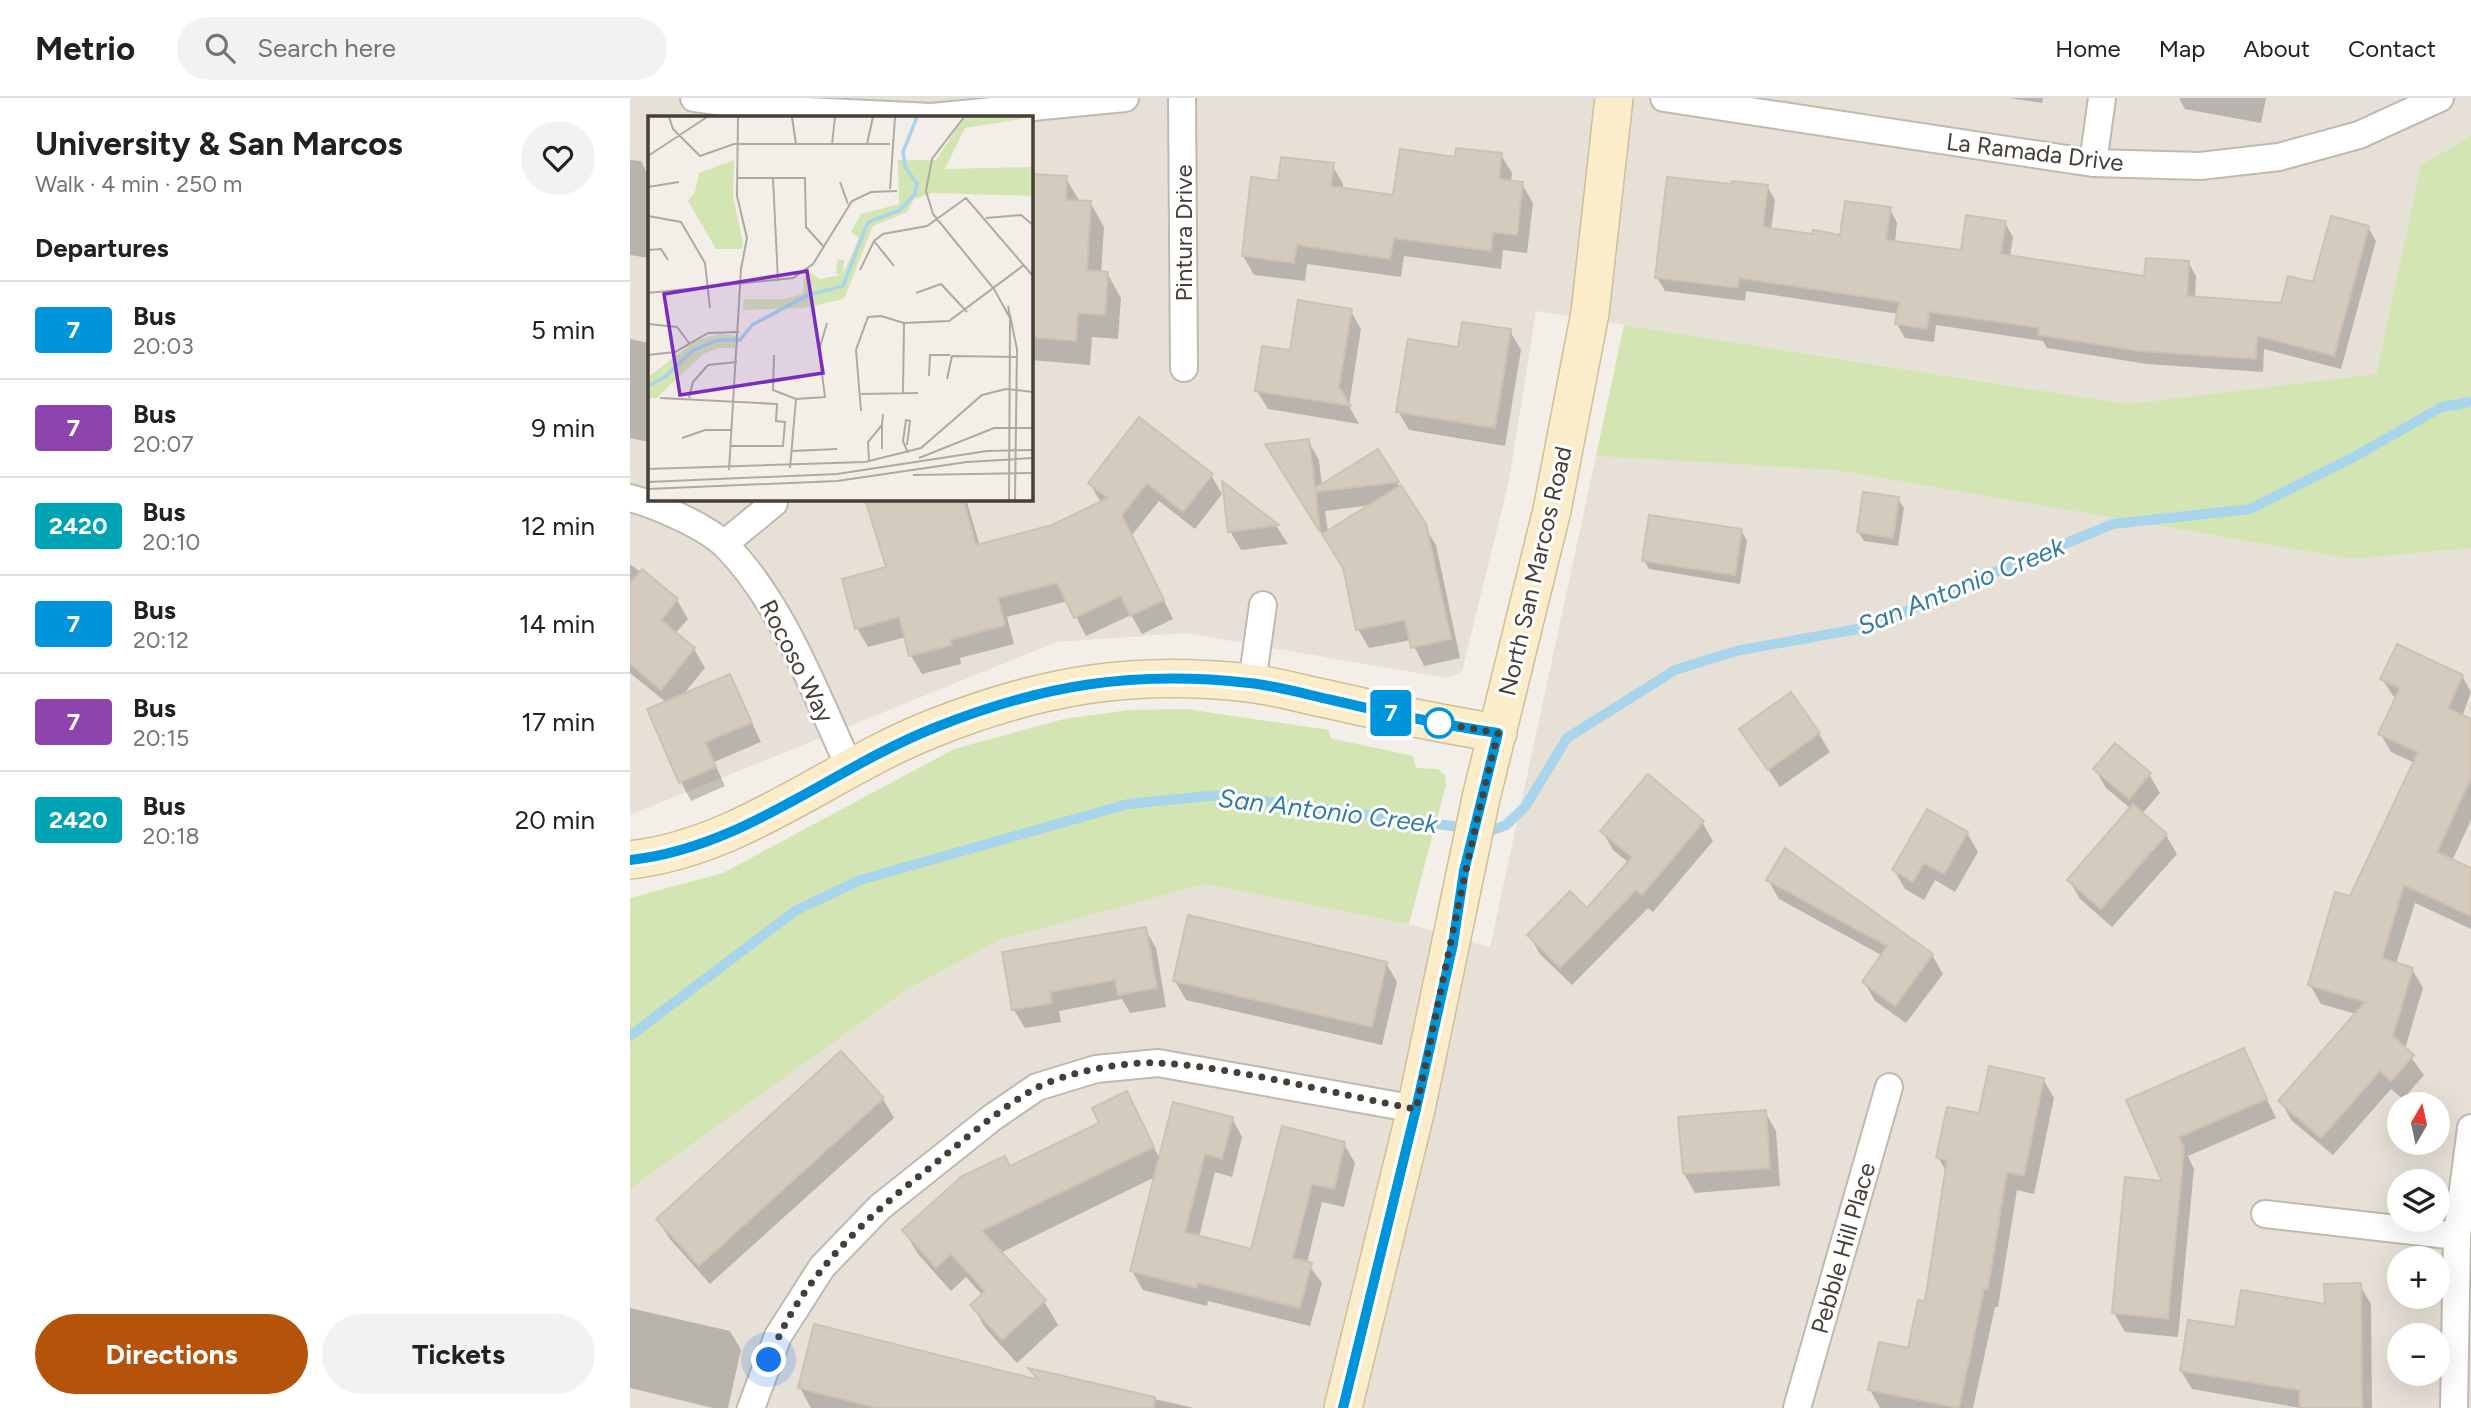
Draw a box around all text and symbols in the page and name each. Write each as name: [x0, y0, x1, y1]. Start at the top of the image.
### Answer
search box: [177, 17, 667, 80]
text: Metrio: [35, 29, 135, 68]
icon: search: [201, 29, 239, 67]
text: Search here: [257, 32, 396, 64]
text: Home: [2055, 34, 2121, 63]
text: Map: [2159, 34, 2205, 63]
text: About: [2243, 34, 2310, 63]
text: Contact: [2348, 34, 2436, 63]
inset map: [648, 116, 1032, 500]
button: heart: [521, 121, 595, 195]
text: University & San Marcos: [35, 124, 403, 163]
street label: La Ramada Drive: [1945, 127, 2125, 177]
street label: Pintura Drive: [1169, 164, 1198, 302]
text: Walk · 4 min · 250 m: [35, 170, 242, 198]
text: Departures: [35, 232, 169, 264]
text: Bus: [133, 300, 176, 332]
text: 5 min: [531, 314, 595, 346]
text: 7: [67, 315, 80, 344]
text: 20:03: [133, 332, 194, 360]
text: Bus: [133, 398, 176, 430]
text: 9 min: [531, 412, 595, 444]
text: 7: [67, 413, 80, 442]
text: 20:07: [133, 430, 194, 458]
street label: North San Marcos Road: [1492, 443, 1578, 699]
text: Bus: [143, 496, 185, 528]
text: 12 min: [521, 510, 595, 542]
text: 2420: [49, 511, 108, 540]
text: 20:10: [143, 528, 200, 556]
water label: San Antonio Creek: [1853, 529, 2070, 642]
text: Bus: [133, 594, 176, 626]
street label: Rocoso Way: [754, 595, 840, 727]
text: 14 min: [519, 608, 595, 640]
text: 7: [67, 609, 80, 638]
text: 20:12: [133, 626, 189, 654]
line badge: 7: [1368, 690, 1414, 736]
text: Bus: [133, 692, 176, 724]
text: 7: [1384, 698, 1398, 727]
text: 17 min: [521, 706, 595, 738]
text: 7: [67, 707, 80, 736]
unlabelled marker: [1424, 708, 1454, 738]
text: 20:15: [133, 724, 189, 752]
water label: San Antonio Creek: [1217, 782, 1441, 840]
text: Bus: [143, 790, 185, 822]
text: 20 min: [515, 804, 595, 836]
text: 2420: [49, 805, 108, 834]
text: 20:18: [143, 822, 200, 850]
north arrow: [2387, 1092, 2450, 1155]
map controls: [2387, 1092, 2450, 1386]
street label: Pebble Hill Place: [1805, 1159, 1881, 1337]
button: layers: [2387, 1169, 2450, 1232]
button: +: [2387, 1246, 2450, 1309]
button: Directions: [35, 1314, 308, 1394]
button: Tickets: [322, 1314, 595, 1394]
button: −: [2387, 1323, 2450, 1386]
your location: [751, 1342, 786, 1377]

